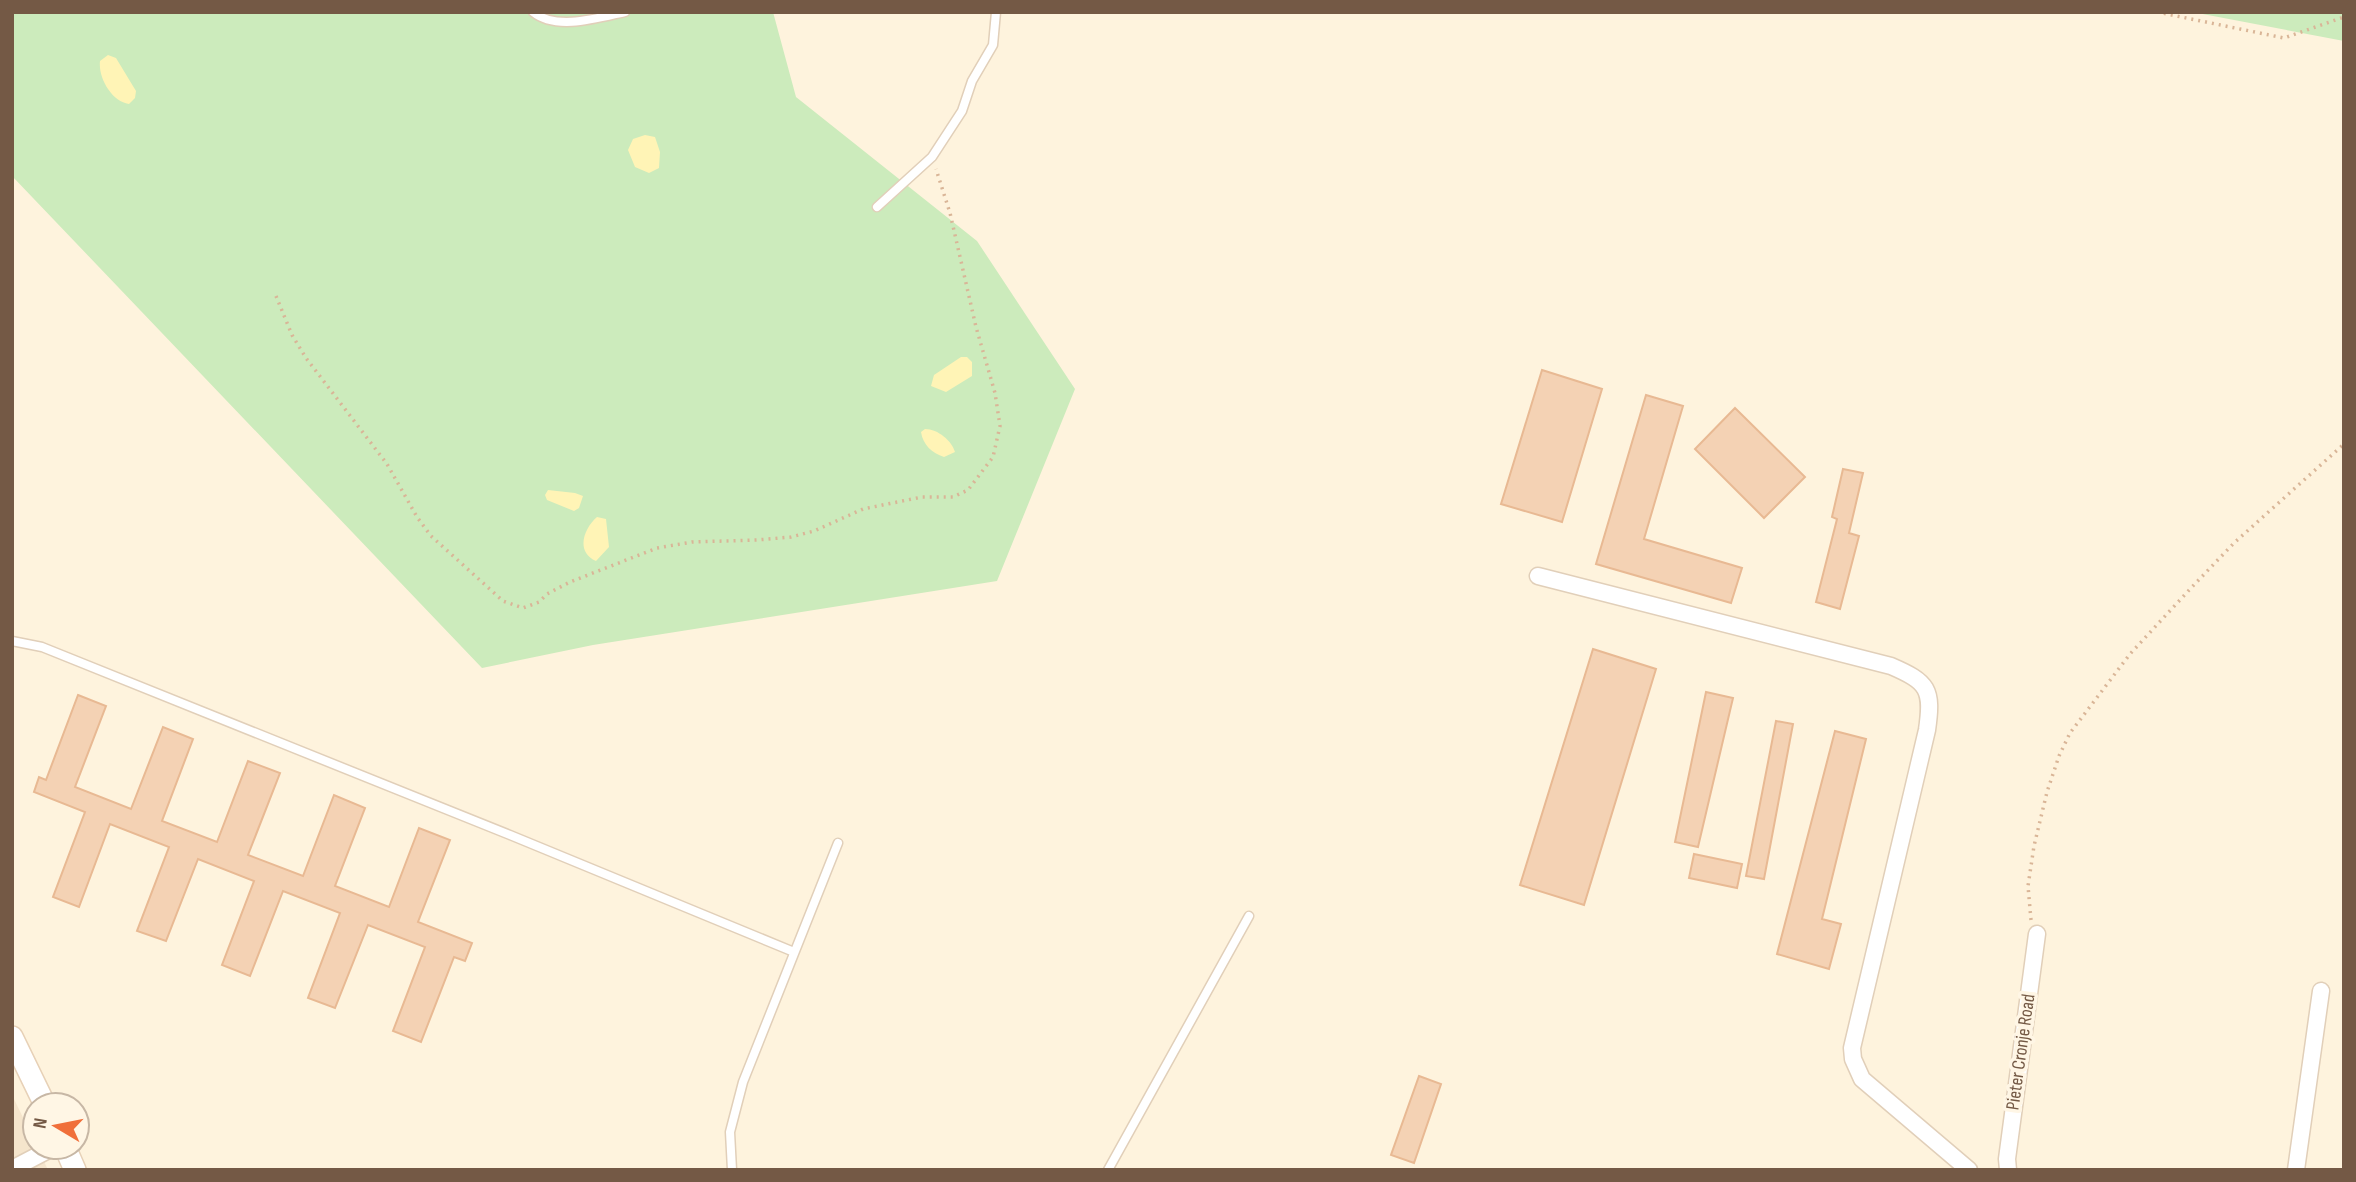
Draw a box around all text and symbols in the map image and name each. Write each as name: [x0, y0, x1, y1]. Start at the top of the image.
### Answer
street label: Pieter Cronje Road: [2001, 993, 2041, 1111]
north arrow: [21, 1091, 91, 1161]
text: N: [29, 1116, 53, 1130]

